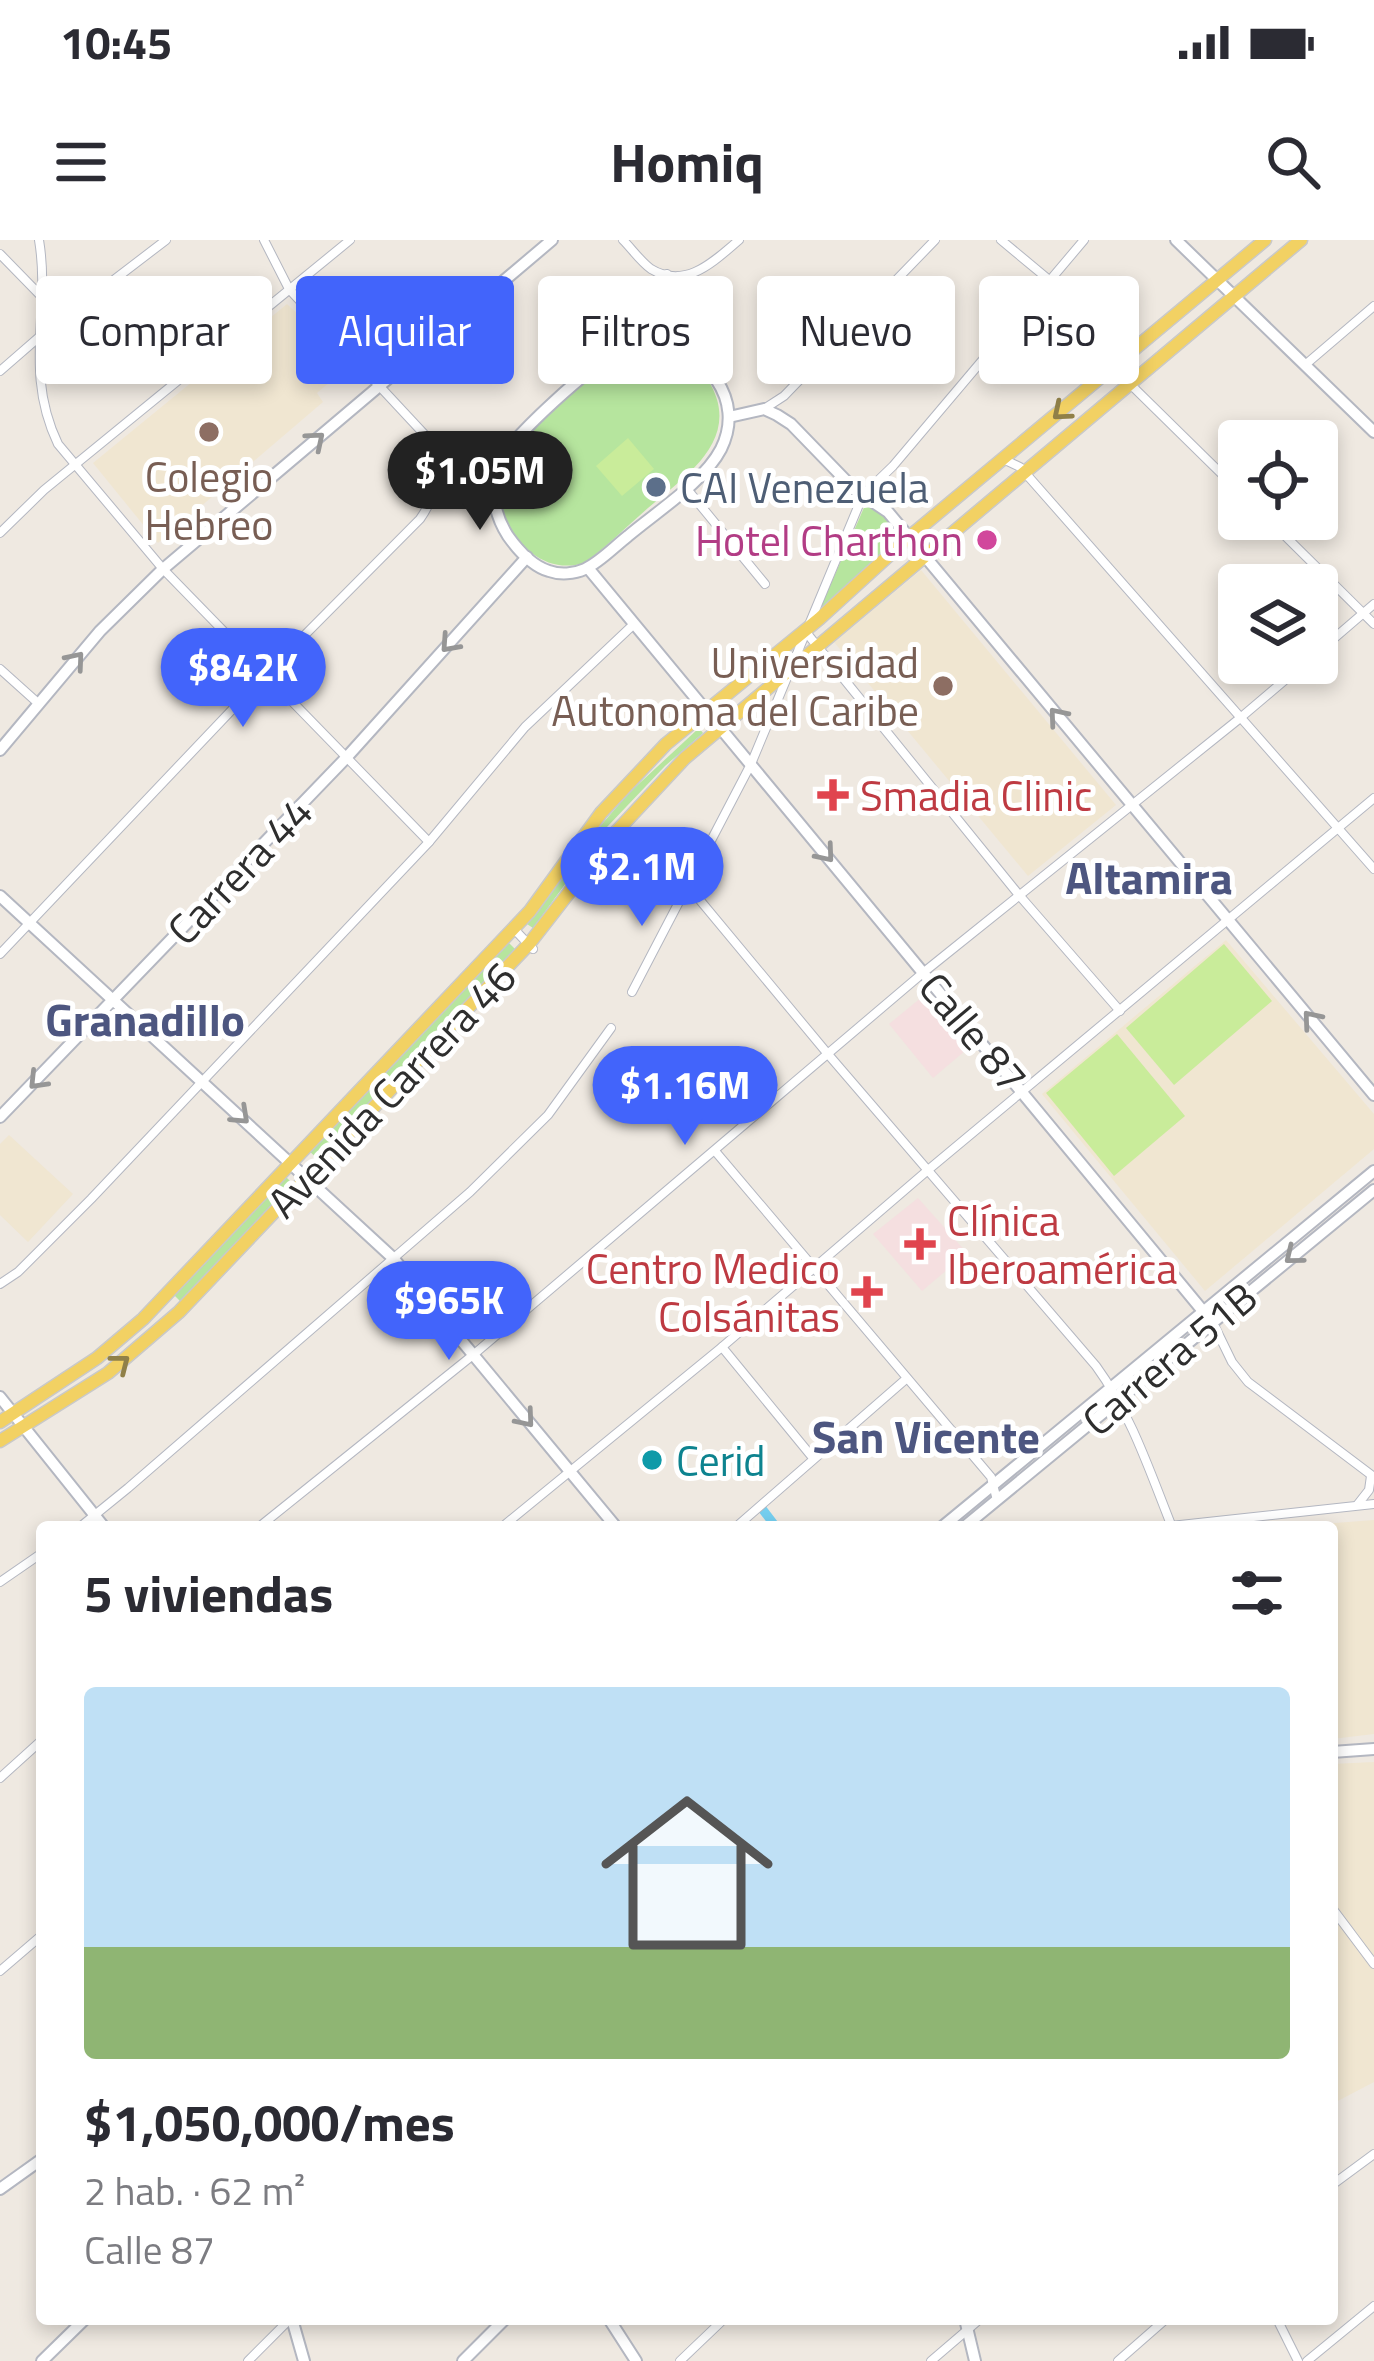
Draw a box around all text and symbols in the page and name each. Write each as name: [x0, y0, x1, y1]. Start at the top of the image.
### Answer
text: 10:45: [60, 8, 172, 76]
text: Homiq: [610, 121, 764, 203]
icon: menu: [48, 129, 114, 195]
icon: search: [1260, 129, 1326, 195]
chip: Comprar: [36, 276, 272, 384]
chip: Alquilar: [296, 276, 514, 384]
chip: Filtros: [538, 276, 733, 384]
chip: Nuevo: [757, 276, 955, 384]
chip: Piso: [979, 276, 1139, 384]
one-way arrow: [1053, 398, 1075, 419]
marker: Colegio Hebreo: [196, 419, 222, 445]
map controls: [1218, 420, 1338, 684]
button: locate: [1218, 420, 1338, 540]
pin: $1.05M: [382, 431, 578, 533]
one-way arrow: [302, 432, 324, 454]
text: $1.05M: [415, 440, 545, 499]
place label: Colegio Hebreo: [145, 444, 273, 556]
place label: CAI Venezuela: [680, 455, 929, 519]
marker: CAI Venezuela: [643, 474, 669, 500]
place label: Hotel Charthon: [695, 508, 963, 572]
marker: Hotel Charthon: [974, 527, 1000, 553]
button: layers: [1218, 564, 1338, 684]
pin: $842K: [159, 628, 327, 730]
place label: Universidad Autonoma del Caribe: [551, 630, 919, 742]
one-way arrow: [442, 631, 463, 652]
text: $842K: [188, 637, 298, 696]
one-way arrow: [61, 652, 83, 674]
marker: Universidad Autonoma del Caribe: [930, 673, 956, 699]
one-way arrow: [1050, 708, 1072, 730]
place label: Smadia Clinic: [860, 763, 1092, 827]
marker: Smadia Clinic: [817, 779, 849, 811]
street label: Carrera 44: [152, 781, 326, 959]
pin: $2.1M: [558, 827, 726, 929]
text: $2.1M: [588, 836, 696, 895]
one-way arrow: [812, 841, 834, 863]
district label: Altamira: [1065, 843, 1233, 911]
street label: Avenida Carrera 46: [252, 946, 530, 1232]
street label: Calle 87: [904, 958, 1044, 1106]
district label: Granadillo: [45, 985, 245, 1053]
one-way arrow: [1303, 1011, 1325, 1033]
pin: $1.16M: [587, 1046, 783, 1148]
text: $1.16M: [620, 1055, 750, 1114]
one-way arrow: [29, 1067, 51, 1088]
one-way arrow: [228, 1102, 249, 1123]
place label: Clínica Iberoamérica: [947, 1188, 1177, 1300]
marker: Clínica Iberoamérica: [904, 1228, 936, 1260]
place label: Centro Medico Colsánitas: [586, 1236, 840, 1348]
one-way arrow: [1285, 1242, 1307, 1263]
pin: $965K: [365, 1261, 533, 1363]
street label: Carrera 51B: [1067, 1266, 1271, 1450]
text: $965K: [394, 1270, 504, 1329]
marker: Centro Medico Colsánitas: [851, 1276, 883, 1308]
one-way arrow: [108, 1356, 130, 1377]
district label: San Vicente: [812, 1402, 1040, 1470]
one-way arrow: [512, 1405, 534, 1427]
place label: Cerid: [676, 1428, 766, 1492]
marker: Cerid: [639, 1447, 665, 1473]
text: 5 viviendas: [84, 1554, 333, 1632]
icon: filters: [1224, 1560, 1290, 1626]
icon: home: [579, 1765, 795, 1981]
text: $1,050,000/mes: [84, 2083, 455, 2161]
text: 2 hab. · 62 m²: [84, 2161, 305, 2220]
text: Calle 87: [84, 2220, 215, 2279]

